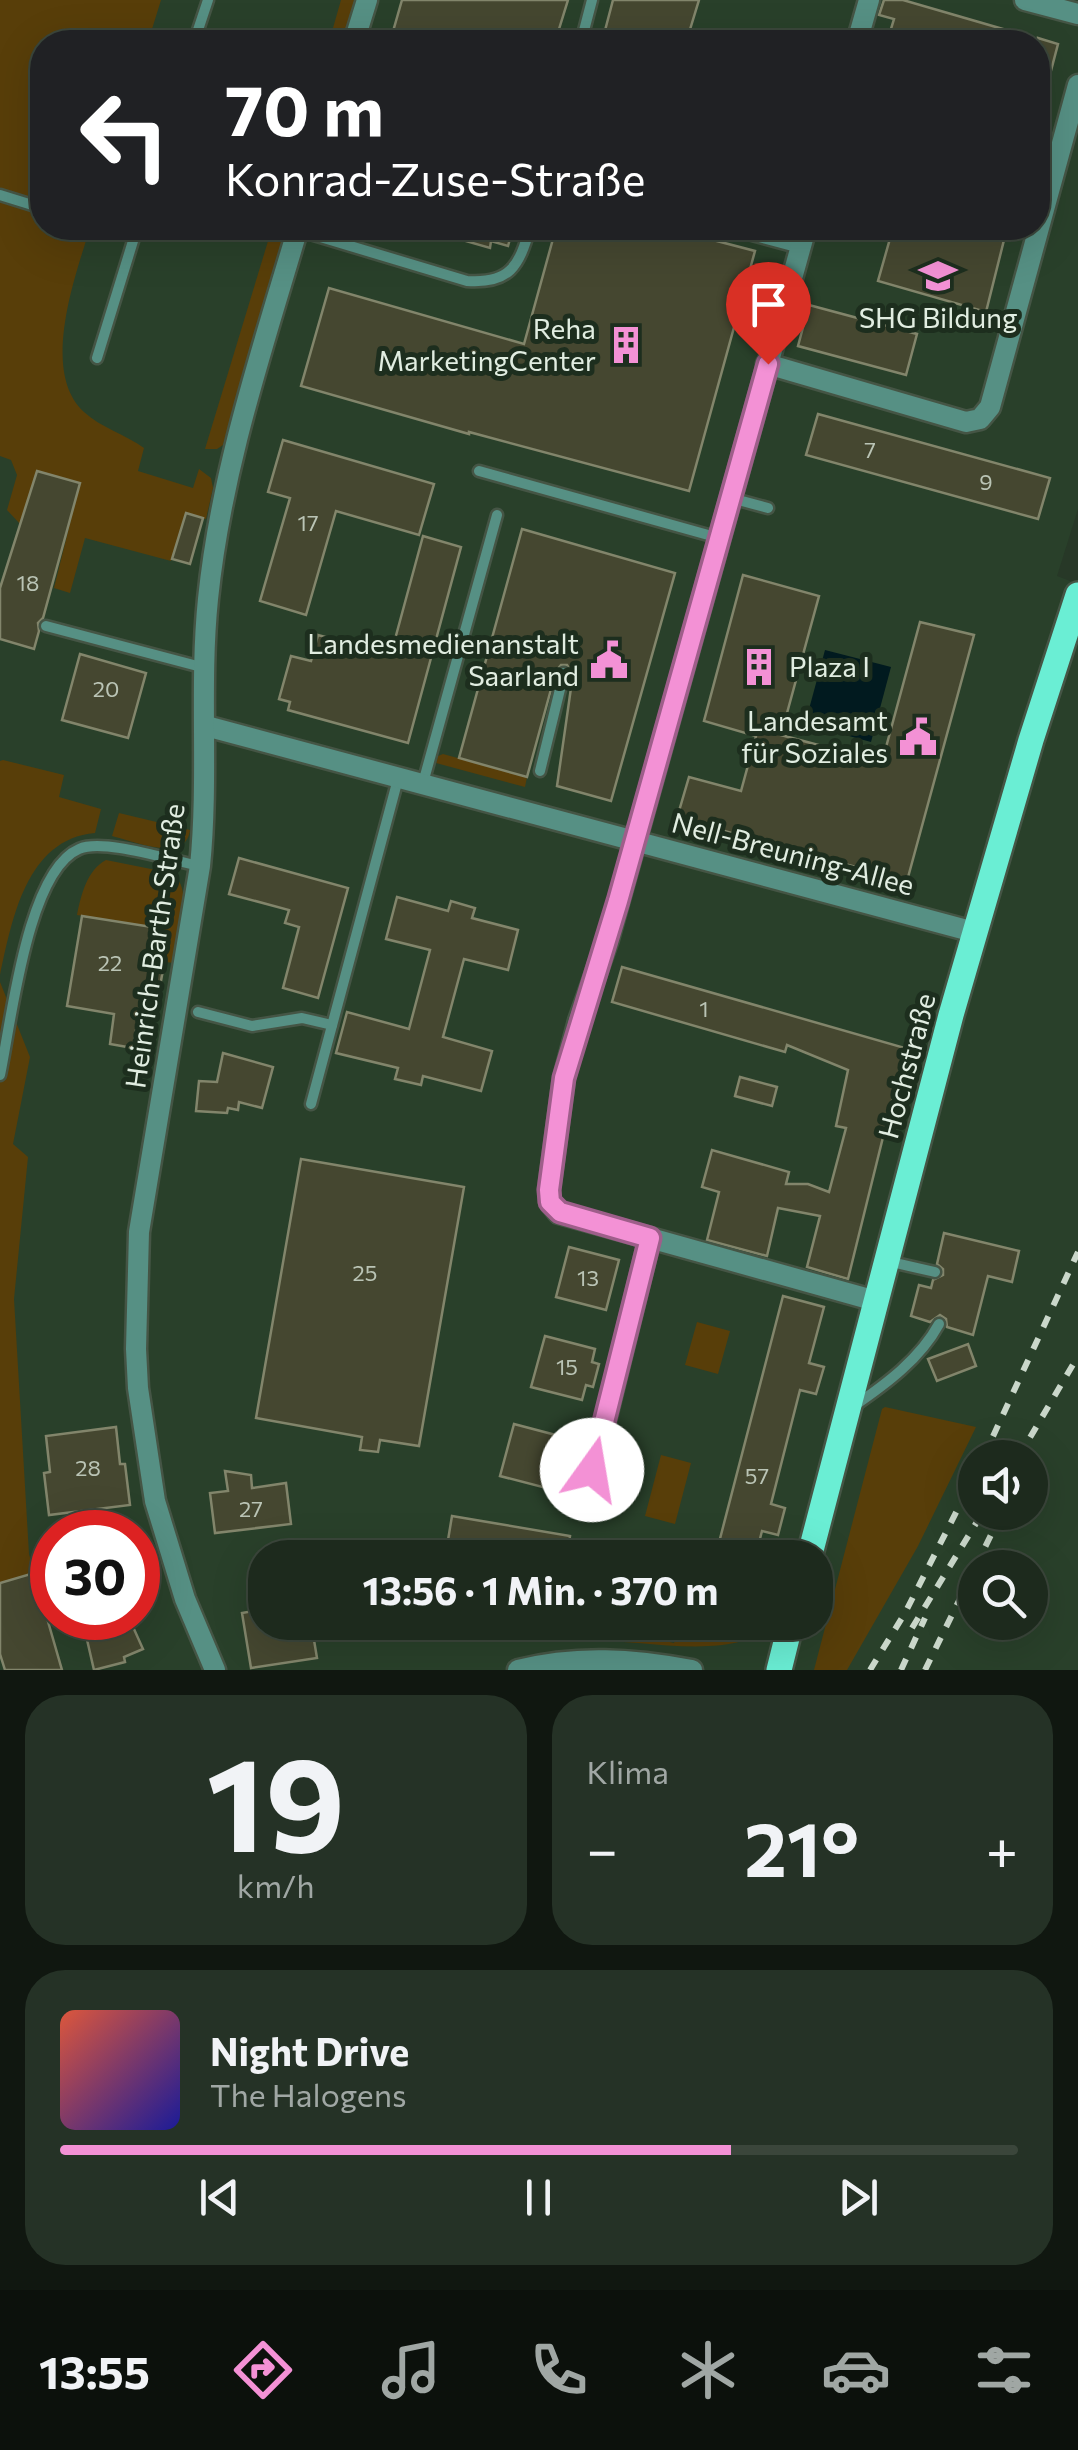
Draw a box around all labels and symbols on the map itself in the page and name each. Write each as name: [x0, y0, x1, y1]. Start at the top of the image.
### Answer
school or university icon: SHG Bildung: [917, 255, 959, 297]
pin: [726, 262, 811, 365]
place label: SHG Bildung: [859, 300, 1017, 334]
place label: Reha MarketingCenter: [377, 311, 596, 377]
building icon: Reha MarketingCenter: [605, 324, 647, 366]
house number: 7: [864, 436, 876, 463]
house number: 9: [979, 468, 993, 495]
house number: 17: [297, 509, 319, 536]
house number: 18: [17, 569, 39, 596]
place label: Landesmedienanstalt Saarland: [307, 626, 579, 692]
public building icon: Landesmedienanstalt Saarland: [588, 639, 630, 681]
building icon: Plaza I: [738, 646, 780, 688]
place label: Plaza I: [789, 649, 870, 683]
house number: 20: [93, 675, 119, 702]
place label: Landesamt für Soziales: [741, 703, 888, 769]
public building icon: Landesamt für Soziales: [897, 716, 939, 758]
street label: Heinrich-Barth-Straße: [117, 801, 191, 1090]
street label: Nell-Breuning-Allee: [668, 804, 918, 902]
house number: 22: [98, 949, 122, 976]
street label: Hochstraße: [870, 989, 942, 1142]
house number: 1: [699, 995, 709, 1022]
house number: 25: [353, 1259, 377, 1286]
house number: 13: [577, 1264, 599, 1291]
house number: 15: [556, 1353, 578, 1380]
position arrow: [540, 1418, 644, 1522]
house number: 28: [75, 1454, 101, 1481]
house number: 57: [745, 1462, 769, 1489]
house number: 27: [239, 1495, 263, 1522]
speed limit sign: 30: [30, 1510, 160, 1640]

